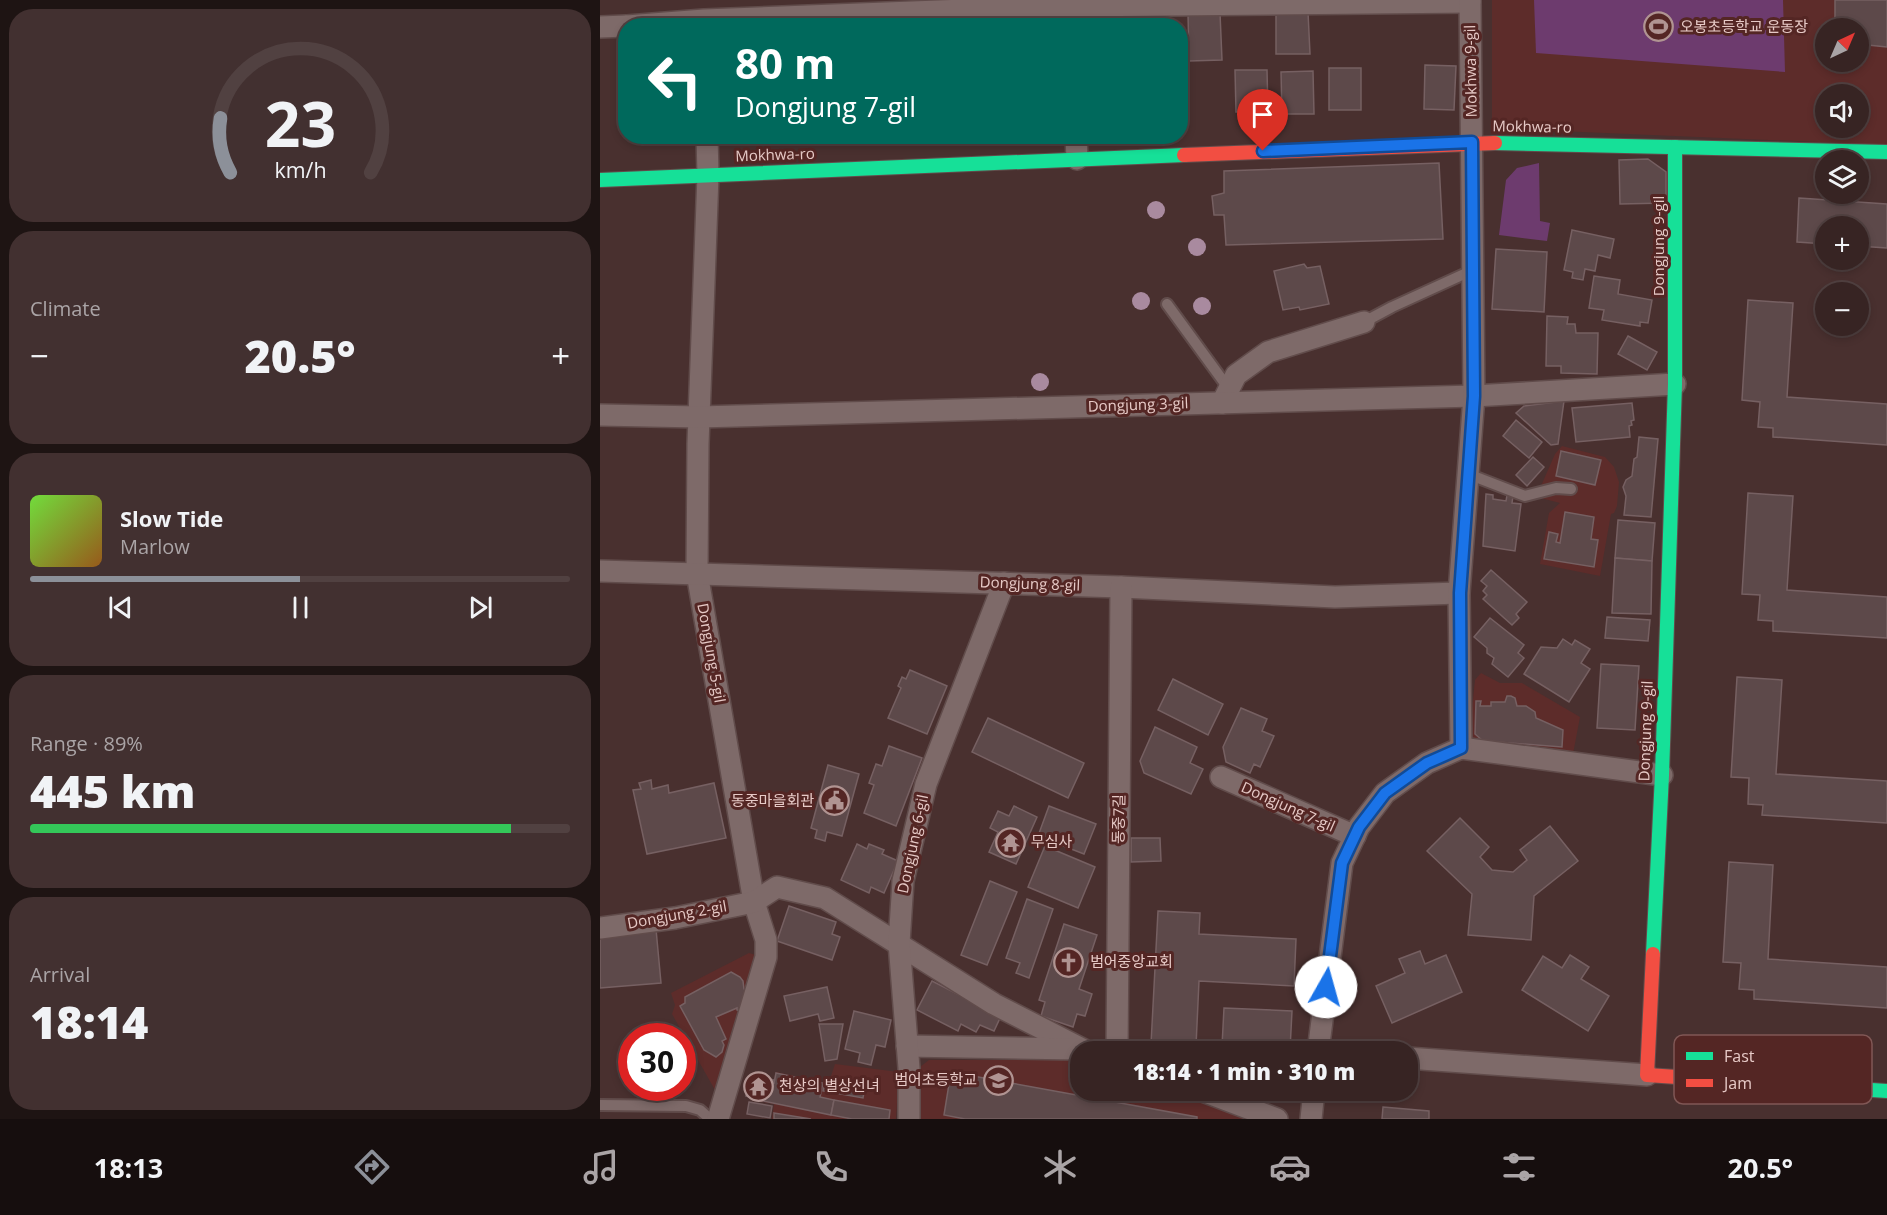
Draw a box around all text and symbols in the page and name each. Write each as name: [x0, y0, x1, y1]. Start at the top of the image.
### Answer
sports icon: 오봉초등학교 운동장: [1643, 11, 1675, 43]
place label: 오봉초등학교 운동장: [1680, 16, 1808, 36]
north arrow: [1815, 18, 1869, 72]
map controls: [1815, 18, 1869, 336]
street label: Mokhwa 9-gil: [1459, 25, 1481, 117]
text: 80 m: [735, 34, 835, 91]
icon: left: [636, 42, 714, 120]
text: 23: [264, 80, 336, 165]
button: sound: [1815, 84, 1869, 138]
text: Dongjung 7-gil: [735, 88, 916, 125]
pin: [1237, 89, 1288, 151]
icon: arrive: [1246, 98, 1279, 131]
street label: Mokhwa-ro: [1492, 115, 1572, 137]
street label: Mokhwa-ro: [735, 143, 815, 165]
button: layers: [1815, 150, 1869, 204]
text: km/h: [274, 155, 326, 184]
street label: Dongjung 9-gil: [1648, 196, 1668, 296]
button: +: [1815, 216, 1869, 270]
button: −: [1815, 282, 1869, 336]
text: Climate: [30, 295, 101, 322]
text: 20.5°: [244, 325, 356, 386]
text: −: [30, 333, 49, 378]
text: +: [551, 333, 570, 378]
street label: Dongjung 3-gil: [1087, 392, 1189, 416]
text: Slow Tide: [120, 503, 223, 533]
text: Marlow: [120, 533, 190, 560]
street label: Dongjung 8-gil: [979, 571, 1081, 595]
icon: previous: [104, 591, 137, 624]
icon: pause: [284, 591, 317, 624]
icon: next: [464, 591, 497, 624]
street label: Dongjung 5-gil: [693, 602, 731, 704]
street label: Dongjung 9-gil: [1633, 680, 1657, 782]
text: Range · 89%: [30, 730, 143, 757]
text: 445 km: [30, 760, 195, 821]
street label: Dongjung 7-gil: [1238, 776, 1338, 836]
public building icon: 동중마을회관: [819, 785, 851, 817]
place label: 동중마을회관: [731, 790, 814, 810]
street label: Dongjung 6-gil: [892, 793, 932, 895]
street label: 동중7길: [1108, 794, 1128, 844]
temple icon: 무심사: [994, 826, 1026, 858]
place label: 무심사: [1031, 831, 1073, 851]
street label: Dongjung 2-gil: [626, 895, 728, 933]
church icon: 범어중앙교회: [1053, 946, 1085, 978]
place label: 범어중앙교회: [1090, 951, 1173, 971]
position arrow: [1294, 955, 1358, 1019]
text: Arrival: [30, 961, 90, 988]
text: 18:14: [30, 991, 148, 1052]
speed limit sign: 30: [618, 1023, 696, 1101]
legend: [1674, 1035, 1872, 1104]
text: Fast: [1724, 1045, 1755, 1067]
text: 18:14 · 1 min · 310 m: [1133, 1056, 1355, 1086]
school or university icon: 범어초등학교: [982, 1064, 1014, 1096]
place label: 범어초등학교: [894, 1069, 977, 1089]
temple icon: 천상의 별상선녀: [742, 1070, 774, 1102]
text: Jam: [1722, 1072, 1752, 1094]
place label: 천상의 별상선녀: [779, 1075, 880, 1095]
icon: directions: [351, 1146, 393, 1188]
icon: music: [580, 1146, 622, 1188]
icon: phone: [810, 1146, 852, 1188]
icon: climate: [1039, 1146, 1081, 1188]
icon: car: [1269, 1146, 1311, 1188]
icon: filters: [1498, 1146, 1540, 1188]
text: 18:13: [94, 1149, 163, 1186]
text: 20.5°: [1728, 1149, 1793, 1186]

